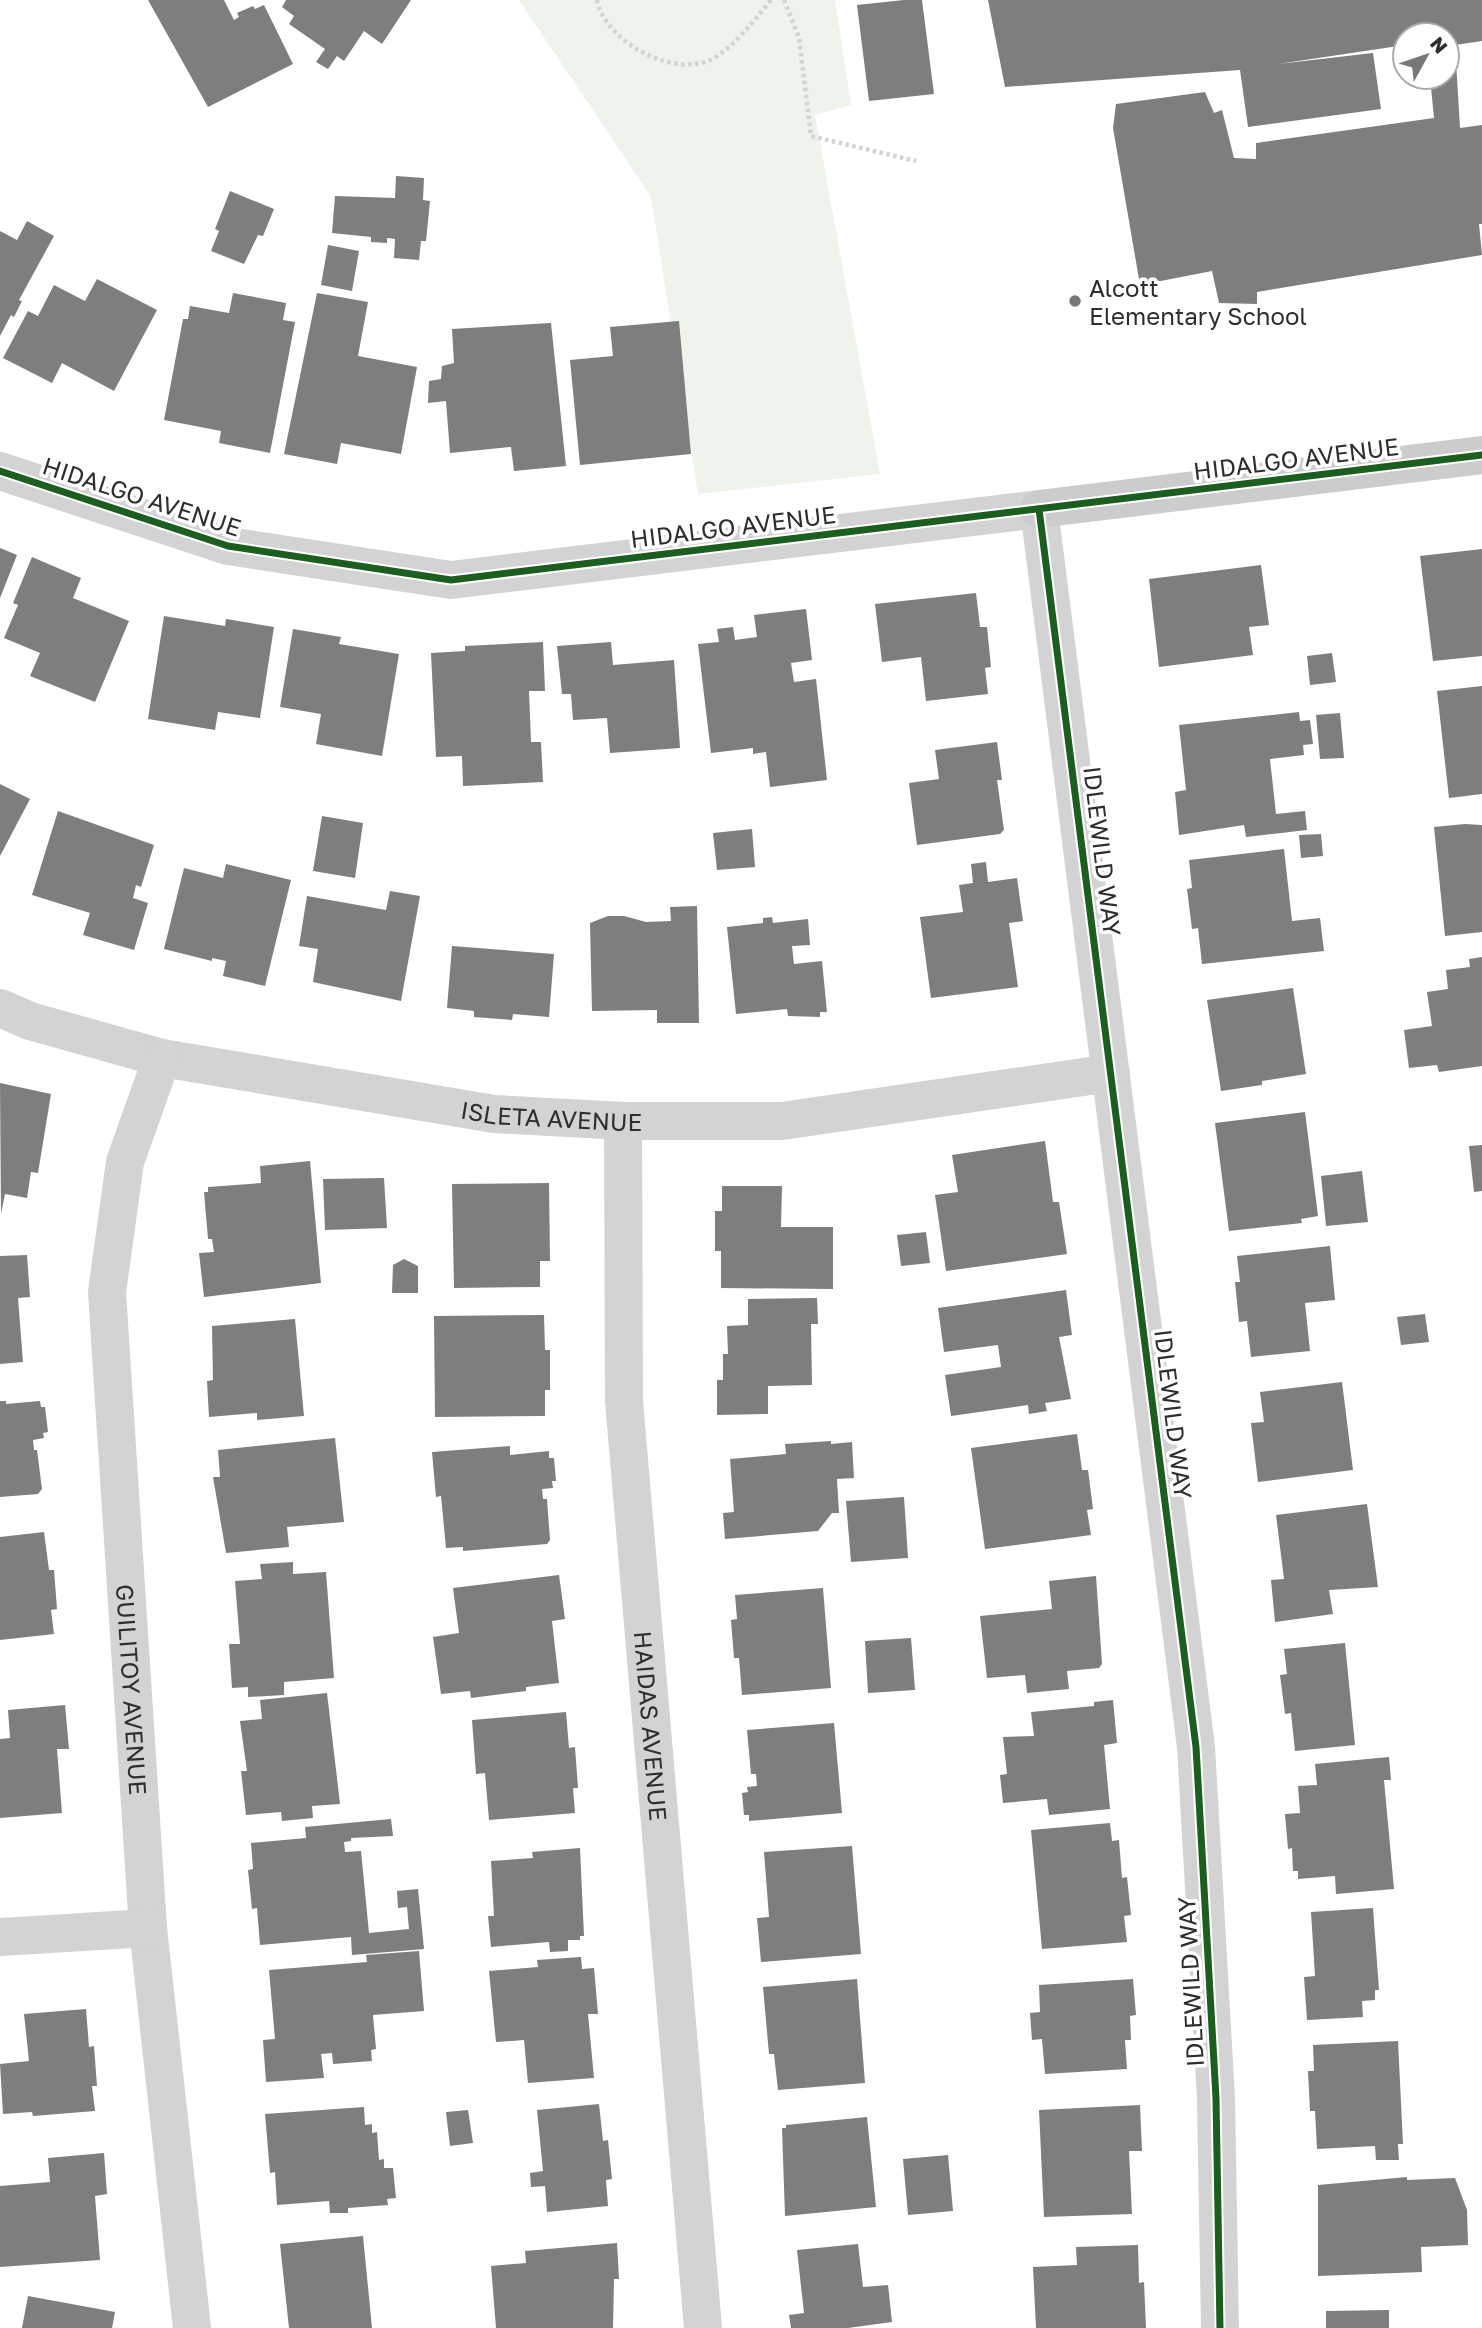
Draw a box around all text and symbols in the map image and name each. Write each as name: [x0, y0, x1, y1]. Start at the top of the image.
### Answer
north arrow: [1391, 21, 1461, 91]
text: N: [1426, 32, 1453, 58]
place label: Alcott Elementary School: [1089, 273, 1307, 330]
marker: Alcott Elementary School: [1067, 293, 1083, 309]
street label: HIDALGO AVENUE: [1192, 431, 1400, 485]
street label: HIDALGO AVENUE: [39, 450, 245, 542]
street label: HIDALGO AVENUE: [629, 499, 837, 553]
street label: IDLEWILD WAY: [1078, 765, 1128, 938]
street label: ISLETA AVENUE: [459, 1094, 642, 1136]
street label: IDLEWILD WAY: [1149, 1328, 1199, 1501]
street label: GUILITOY AVENUE: [111, 1583, 154, 1796]
street label: HAIDAS AVENUE: [629, 1630, 674, 1822]
street label: IDLEWILD WAY: [1171, 1896, 1209, 2068]

